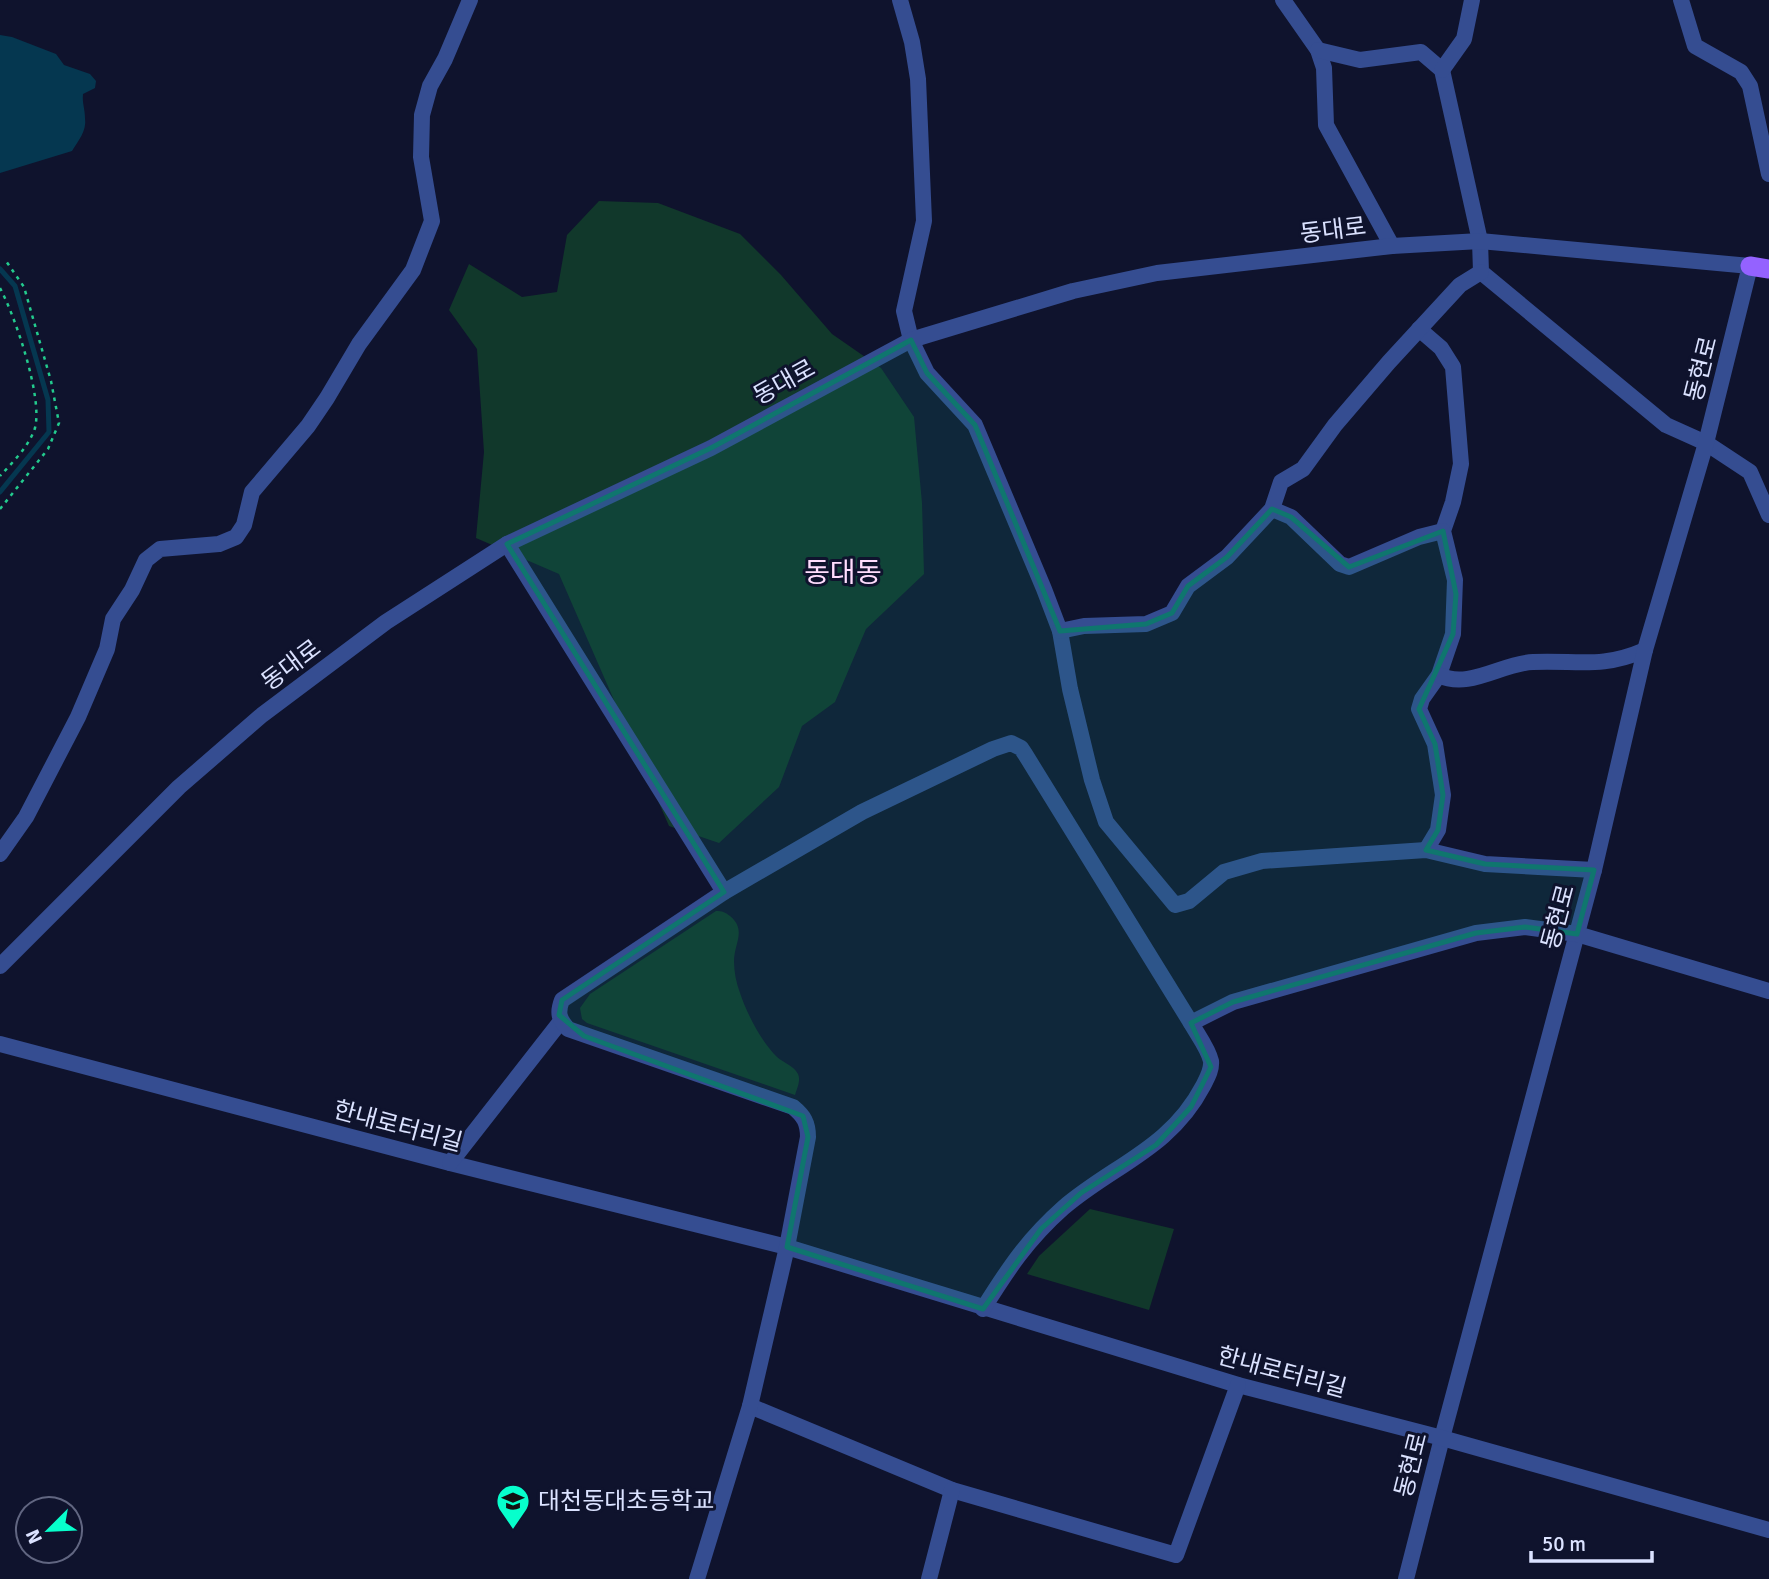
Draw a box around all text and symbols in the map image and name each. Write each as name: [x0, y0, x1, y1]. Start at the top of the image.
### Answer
street label: 동대로: [1298, 211, 1368, 249]
street label: 동현로: [1678, 333, 1724, 405]
street label: 동대로: [748, 353, 820, 411]
district label: 동대동: [804, 556, 882, 590]
street label: 동대로: [256, 633, 326, 697]
street label: 동현로: [1535, 881, 1581, 953]
street label: 한내로터리길: [330, 1094, 466, 1158]
street label: 한내로터리길: [1214, 1340, 1350, 1404]
street label: 동현로: [1388, 1429, 1434, 1501]
school or university icon: 대천동대초등학교: [494, 1482, 532, 1531]
place label: 대천동대초등학교: [538, 1486, 715, 1516]
north arrow: [14, 1495, 84, 1565]
scale bar: [1531, 1520, 1652, 1564]
text: N: [21, 1526, 48, 1547]
text: 50 m: [1542, 1531, 1586, 1557]

